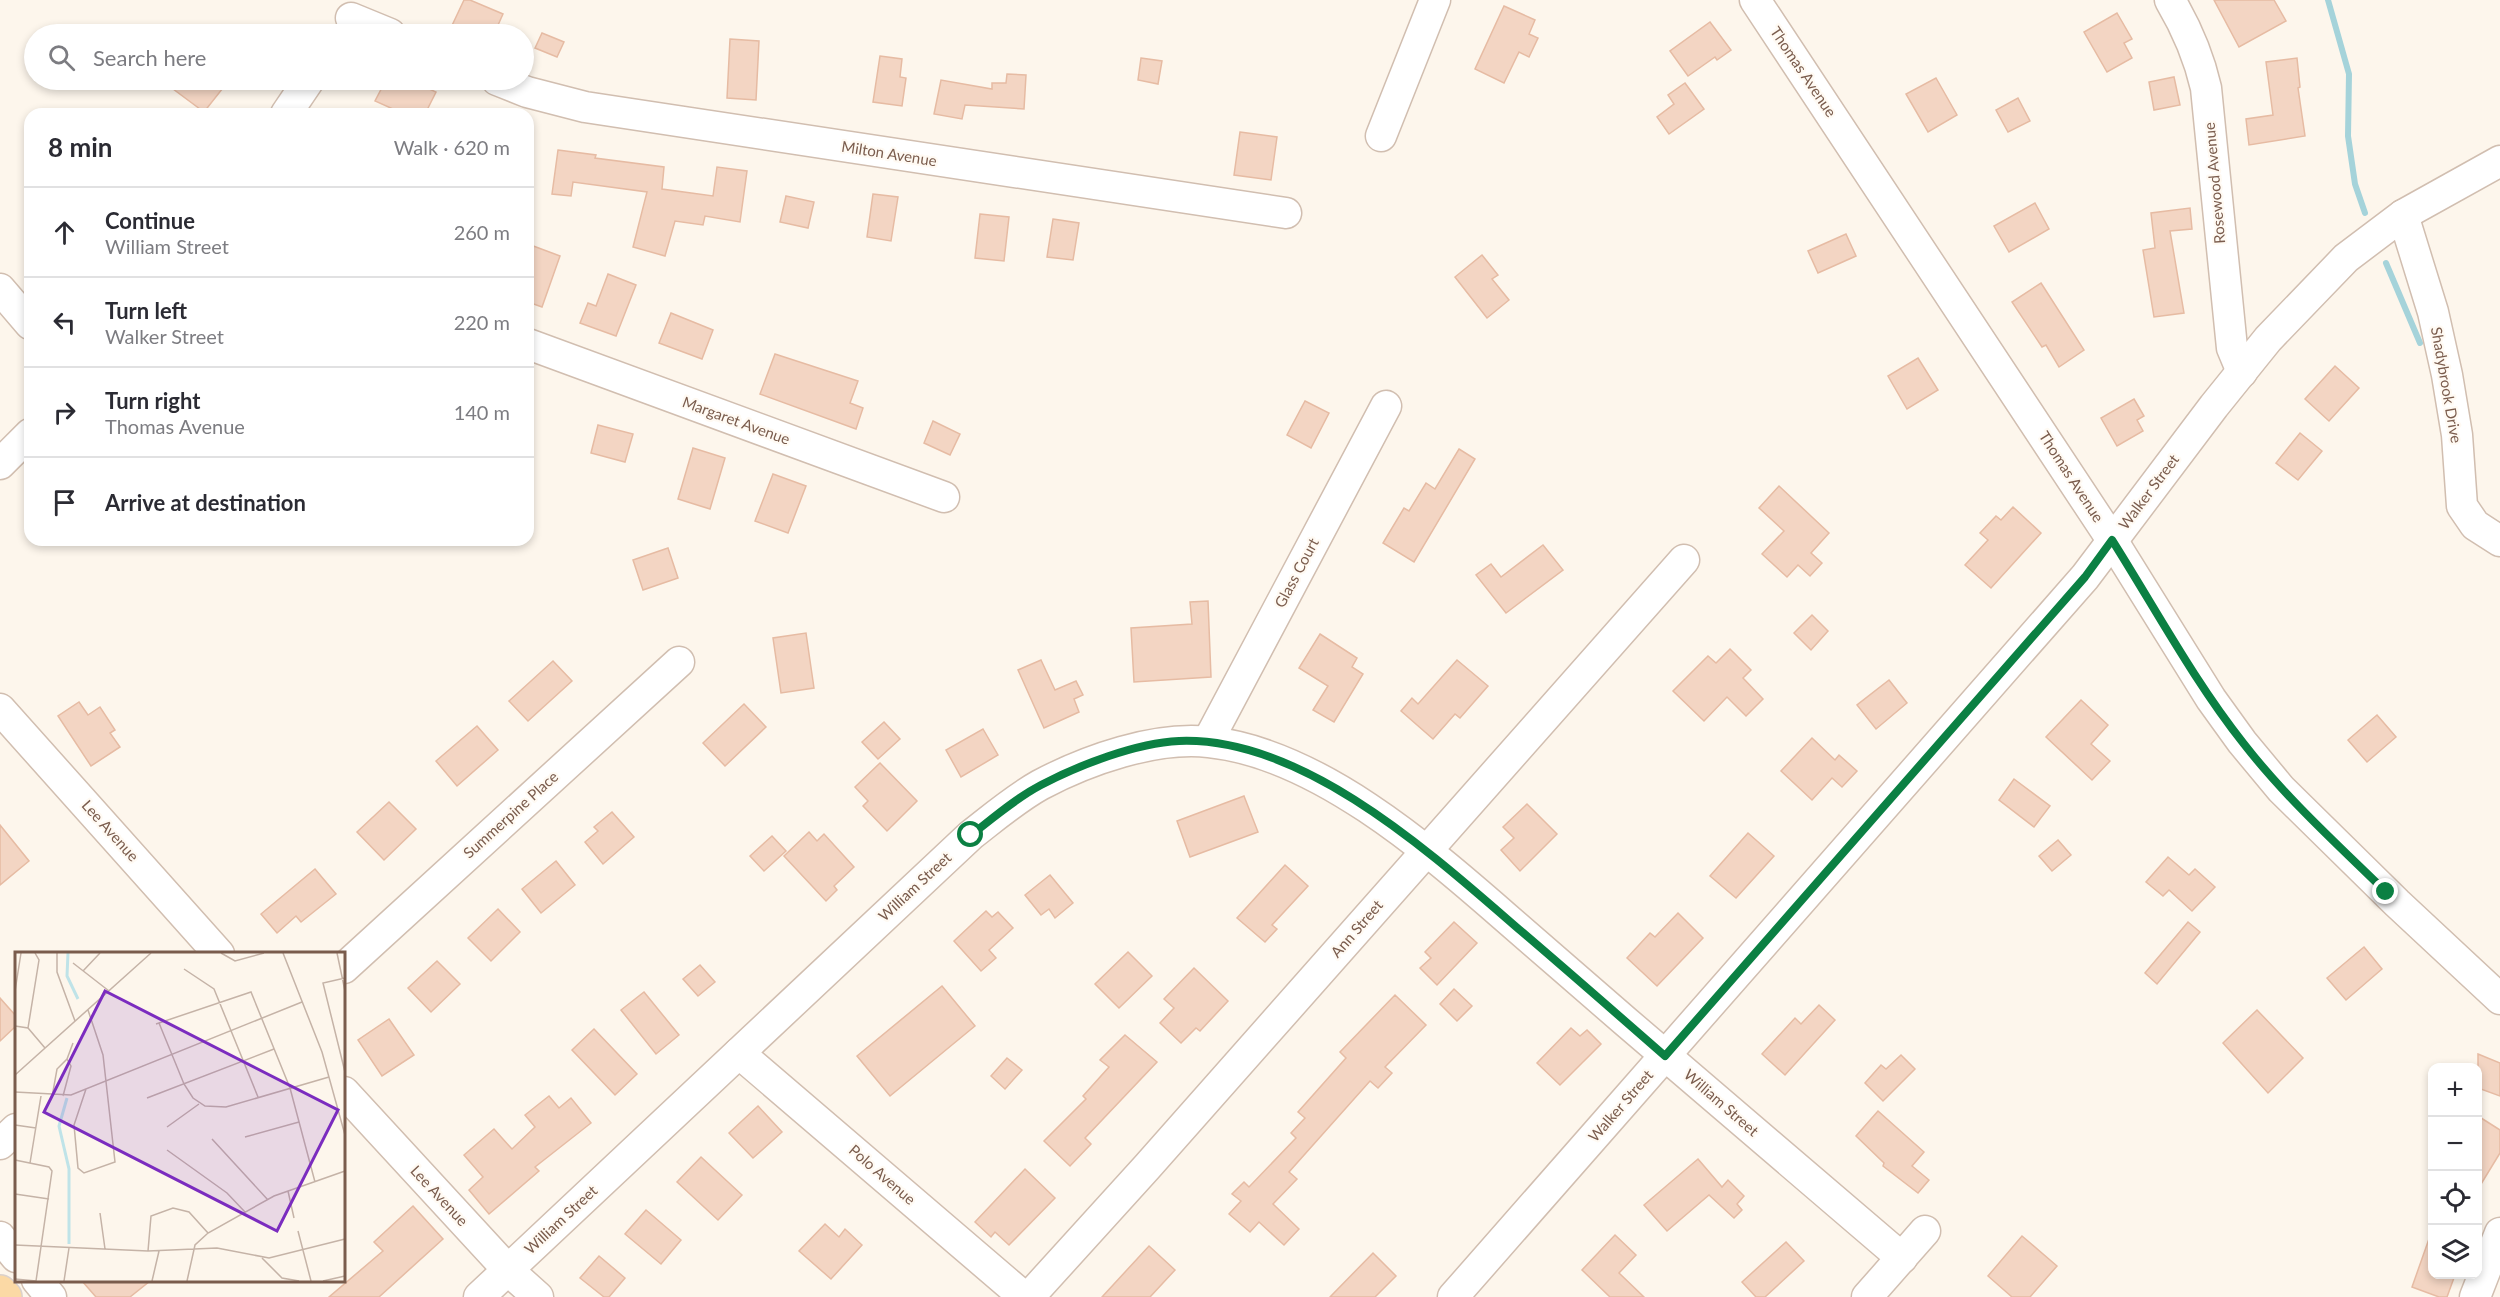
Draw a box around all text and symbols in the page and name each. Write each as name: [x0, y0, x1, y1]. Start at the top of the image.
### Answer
street label: Thomas Avenue: [1767, 23, 1841, 120]
search box: [24, 24, 534, 90]
icon: search: [45, 41, 78, 74]
text: Search here: [93, 44, 206, 71]
street label: Rosewood Avenue: [2200, 122, 2228, 245]
text: 8 min: [48, 131, 112, 163]
text: Walk · 620 m: [394, 135, 510, 159]
street label: Milton Avenue: [840, 137, 938, 169]
text: Continue: [105, 207, 195, 234]
icon: ahead: [48, 216, 81, 249]
text: 260 m: [454, 220, 510, 244]
text: William Street: [105, 234, 229, 258]
text: Turn left: [105, 297, 187, 324]
icon: left: [48, 306, 81, 339]
text: 220 m: [454, 310, 510, 334]
text: Walker Street: [105, 324, 224, 348]
street label: Shadybrook Drive: [2428, 325, 2466, 444]
text: Turn right: [105, 387, 200, 414]
street label: Margaret Avenue: [680, 392, 793, 448]
icon: right: [48, 396, 81, 429]
text: 140 m: [454, 400, 510, 424]
text: Thomas Avenue: [105, 414, 245, 438]
street label: Thomas Avenue: [2036, 428, 2108, 525]
street label: Walker Street: [2114, 450, 2183, 532]
icon: arrive: [48, 486, 81, 519]
text: Arrive at destination: [105, 489, 306, 516]
street label: Glass Court: [1270, 534, 1322, 610]
street label: Summerpine Place: [459, 767, 562, 862]
street label: Lee Avenue: [79, 796, 143, 865]
route start: [957, 821, 983, 847]
street label: William Street: [874, 848, 955, 925]
route end: [2372, 878, 2398, 904]
street label: Ann Street: [1326, 895, 1386, 961]
inset map: [15, 952, 345, 1282]
map controls: [2428, 1063, 2482, 1279]
button: +: [2428, 1063, 2482, 1117]
street label: Walker Street: [1584, 1065, 1657, 1145]
street label: William Street: [1681, 1065, 1763, 1140]
button: −: [2428, 1117, 2482, 1171]
street label: Polo Avenue: [846, 1141, 920, 1208]
street label: Lee Avenue: [407, 1161, 472, 1229]
button: locate: [2428, 1171, 2482, 1225]
street label: William Street: [520, 1181, 601, 1258]
button: layers: [2428, 1225, 2482, 1279]

